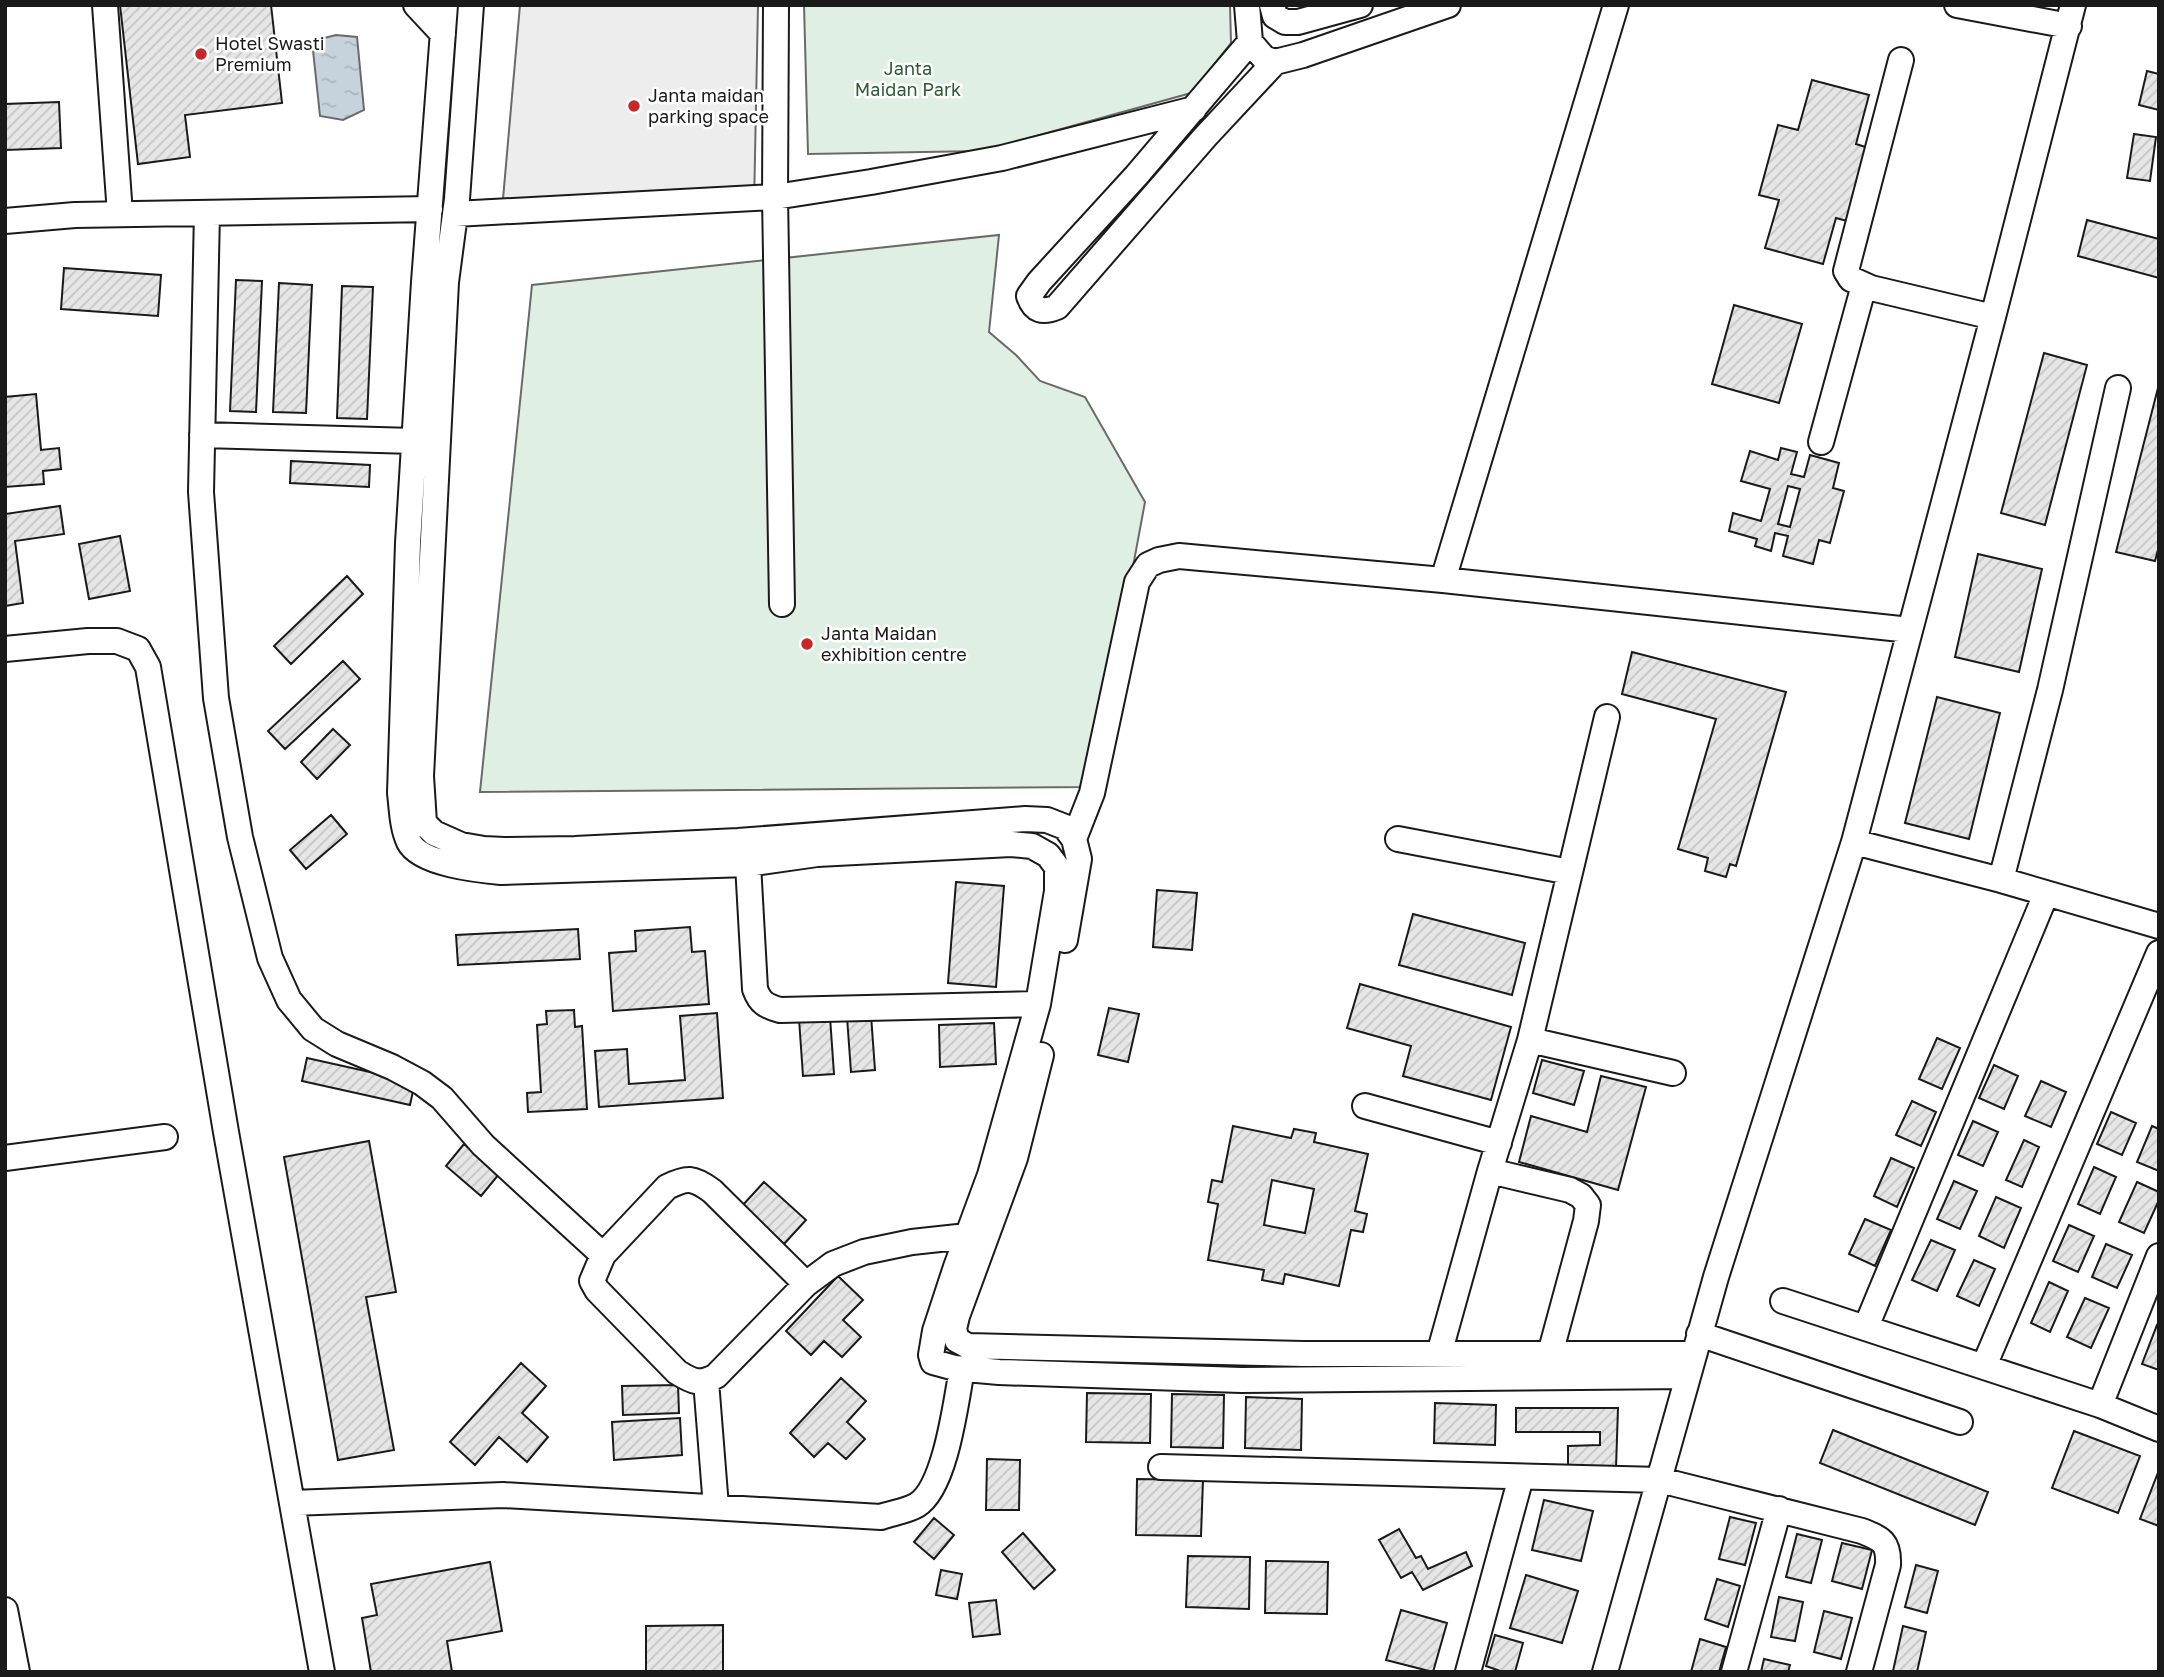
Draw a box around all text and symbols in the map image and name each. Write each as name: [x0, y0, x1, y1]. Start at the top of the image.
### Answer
place label: Hotel Swasti Premium: [215, 32, 325, 75]
marker: Hotel Swasti Premium: [193, 46, 209, 62]
park label: Janta Maidan Park: [855, 57, 961, 100]
place label: Janta maidan parking space: [648, 84, 769, 127]
marker: Janta maidan parking space: [626, 98, 642, 114]
place label: Janta Maidan exhibition centre: [821, 622, 967, 665]
marker: Janta Maidan exhibition centre: [799, 636, 815, 652]

